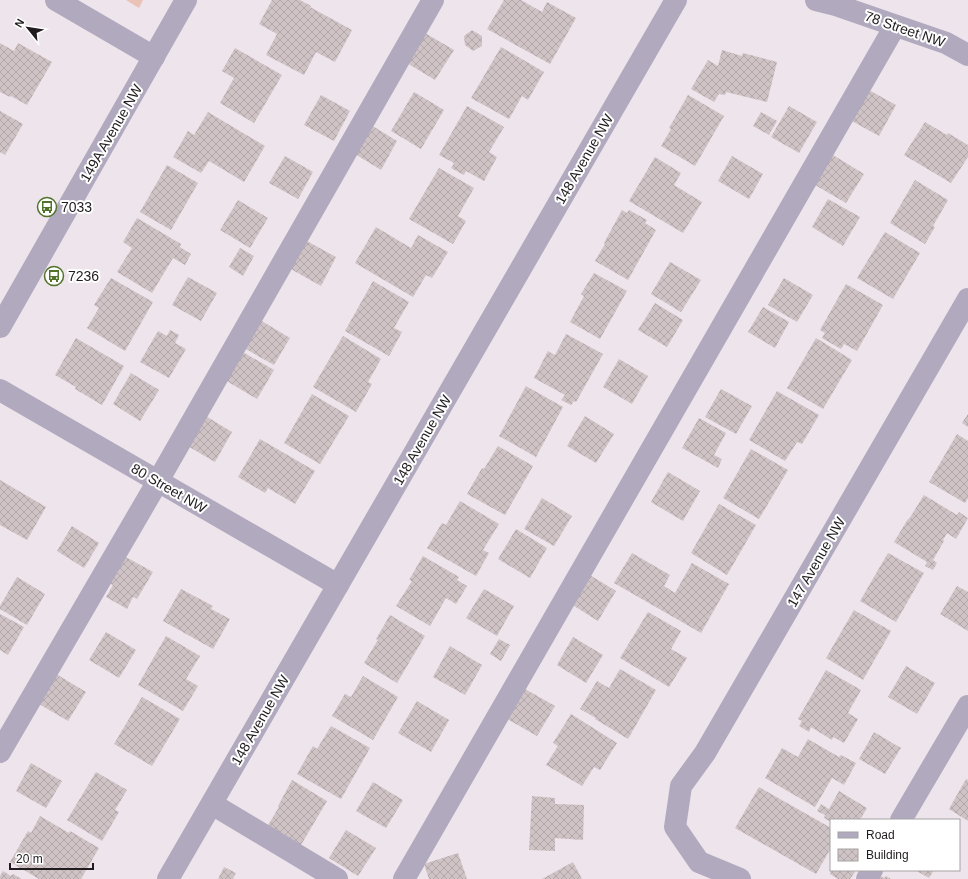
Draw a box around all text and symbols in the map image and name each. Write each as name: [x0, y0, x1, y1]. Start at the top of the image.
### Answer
north arrow: [8, 8, 48, 48]
street label: 78 Street NW: [863, 8, 948, 50]
text: N: [12, 17, 27, 29]
street label: 149A Avenue NW: [77, 81, 146, 184]
street label: 148 Avenue NW: [552, 111, 617, 207]
bus stop icon: 7033: [36, 196, 58, 218]
place label: 7033: [61, 199, 92, 215]
bus stop icon: 7236: [43, 265, 65, 287]
place label: 7236: [68, 268, 99, 284]
street label: 148 Avenue NW: [390, 392, 455, 488]
street label: 80 Street NW: [129, 460, 210, 516]
street label: 147 Avenue NW: [784, 514, 849, 610]
street label: 148 Avenue NW: [228, 672, 293, 768]
legend: [830, 819, 960, 871]
text: Road: [866, 828, 895, 842]
scale bar: [10, 845, 93, 871]
text: Building: [866, 848, 909, 862]
text: 20 m: [16, 852, 43, 866]

